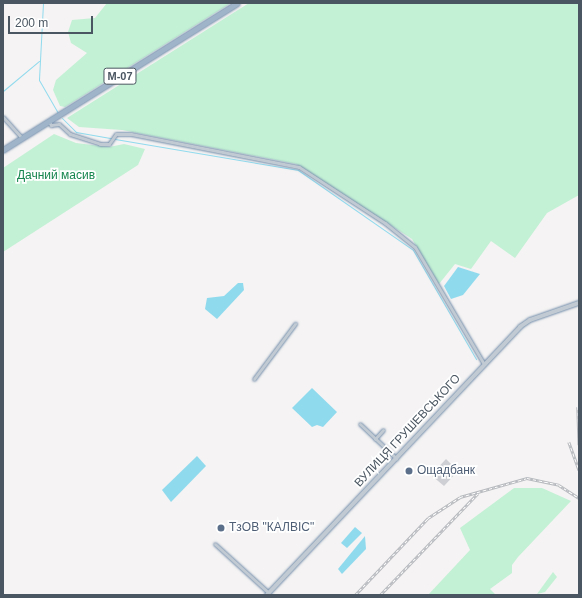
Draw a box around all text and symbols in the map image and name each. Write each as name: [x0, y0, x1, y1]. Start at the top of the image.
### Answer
scale bar: [10, 8, 95, 34]
text: 200 m: [15, 16, 48, 30]
road number: М-07: [103, 67, 137, 85]
park label: Дачний масив: [17, 169, 95, 183]
street label: ВУЛИЦЯ ГРУШЕВСЬКОГО: [352, 372, 464, 490]
place label: Ощадбанк: [417, 464, 475, 478]
marker: Ощадбанк: [404, 466, 414, 476]
place label: ТзОВ "КАЛВІС": [229, 521, 314, 535]
marker: ТзОВ "КАЛВІС": [216, 523, 226, 533]

